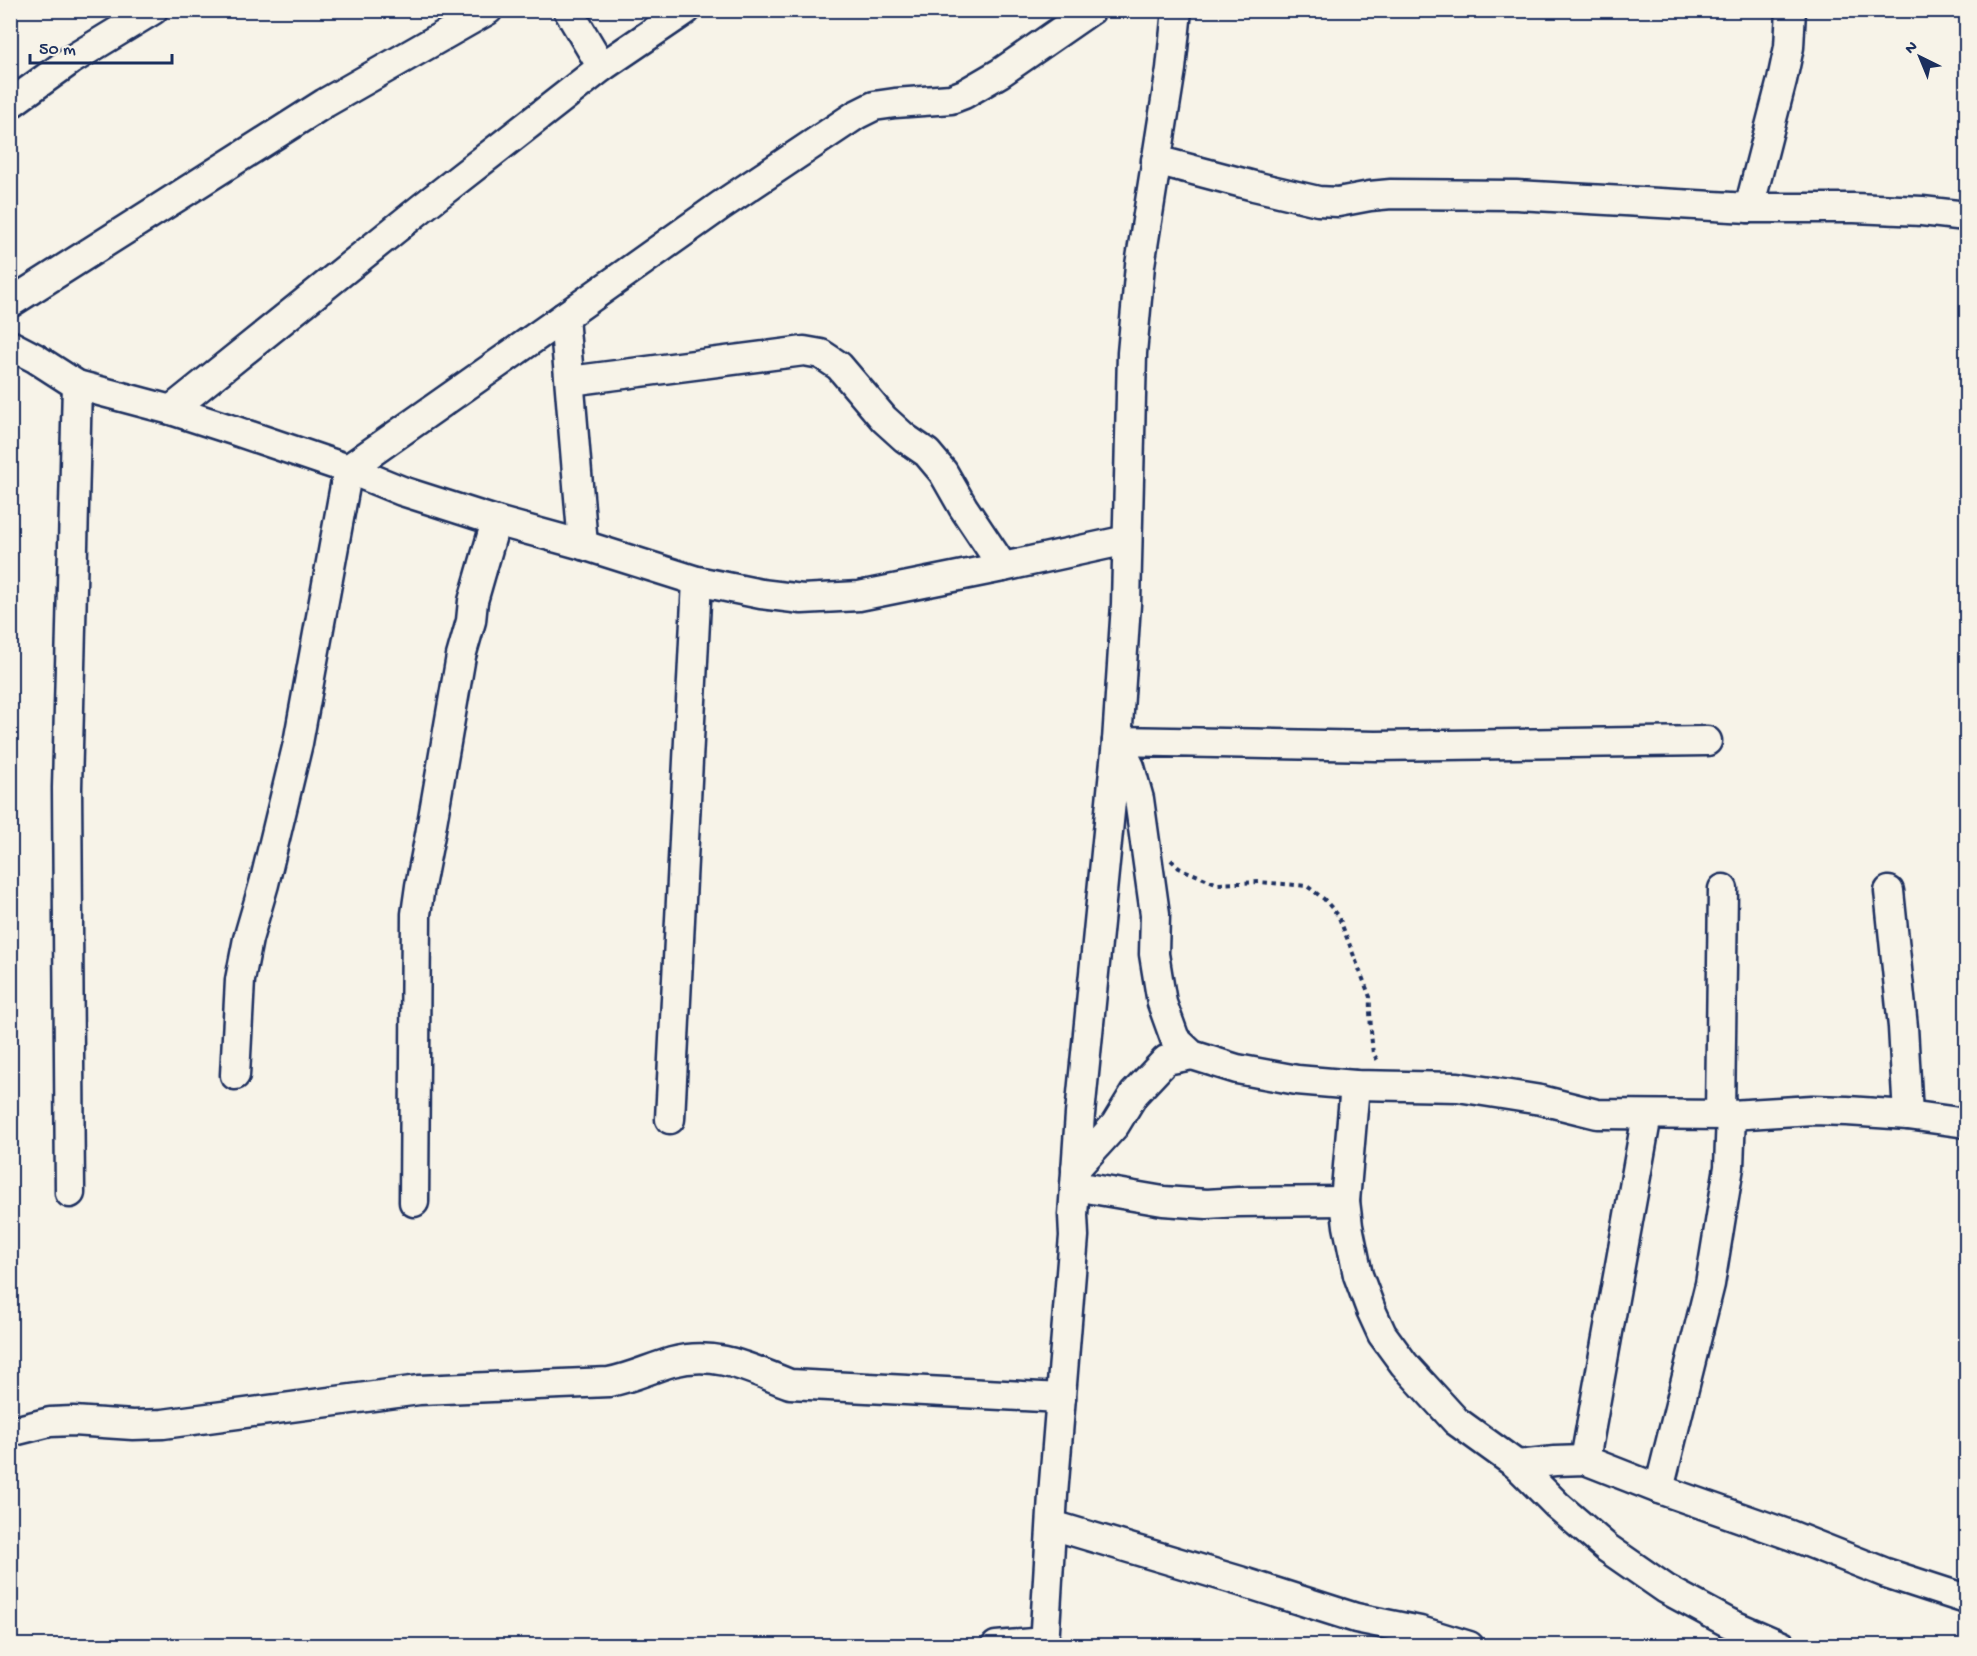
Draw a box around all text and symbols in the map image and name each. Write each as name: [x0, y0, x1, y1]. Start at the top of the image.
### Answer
scale bar: [30, 27, 172, 65]
north arrow: [1890, 27, 1950, 87]
text: N: [1902, 38, 1923, 59]
text: 50 m: [39, 40, 76, 61]

